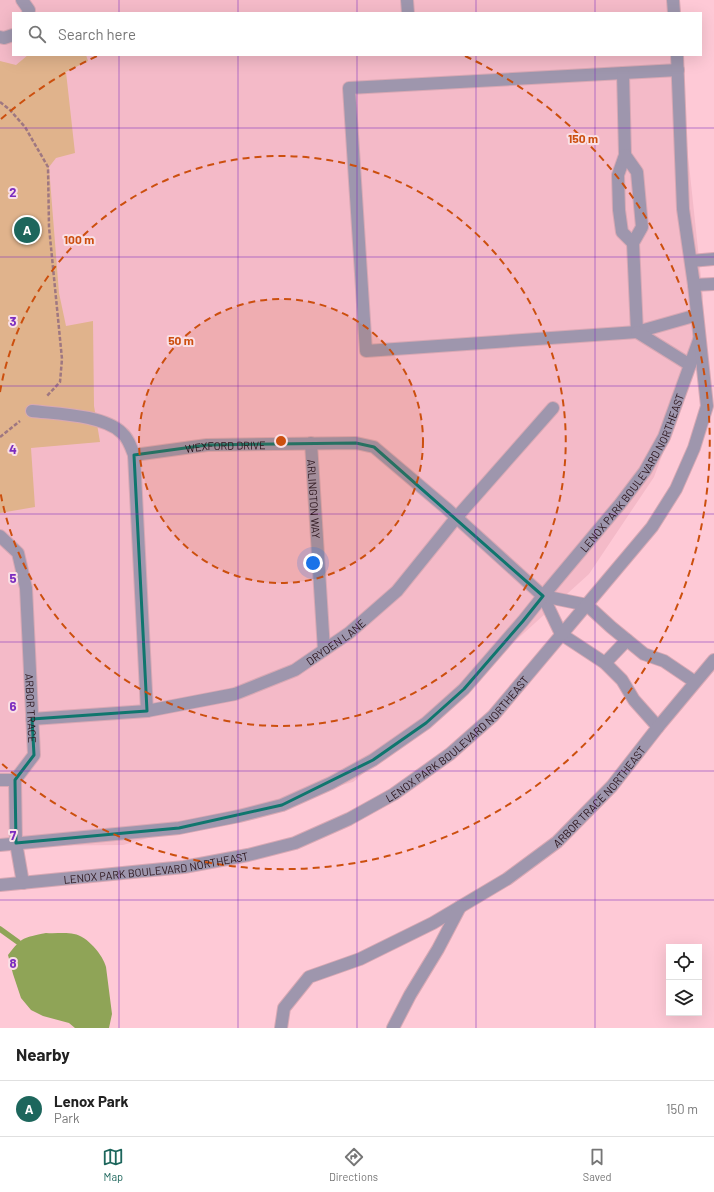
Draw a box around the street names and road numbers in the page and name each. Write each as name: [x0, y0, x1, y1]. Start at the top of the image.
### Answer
street label: LENOX PARK BOULEVARD NORTHEAST: [577, 391, 686, 554]
street label: WEXFORD DRIVE: [184, 438, 266, 454]
street label: ARLINGTON WAY: [306, 459, 323, 539]
street label: DRYDEN LANE: [303, 615, 368, 667]
street label: ARBOR TRACE: [24, 673, 40, 744]
street label: LENOX PARK BOULEVARD NORTHEAST: [383, 673, 531, 804]
street label: ARBOR TRACE NORTHEAST: [550, 743, 648, 849]
street label: LENOX PARK BOULEVARD NORTHEAST: [63, 849, 249, 885]

